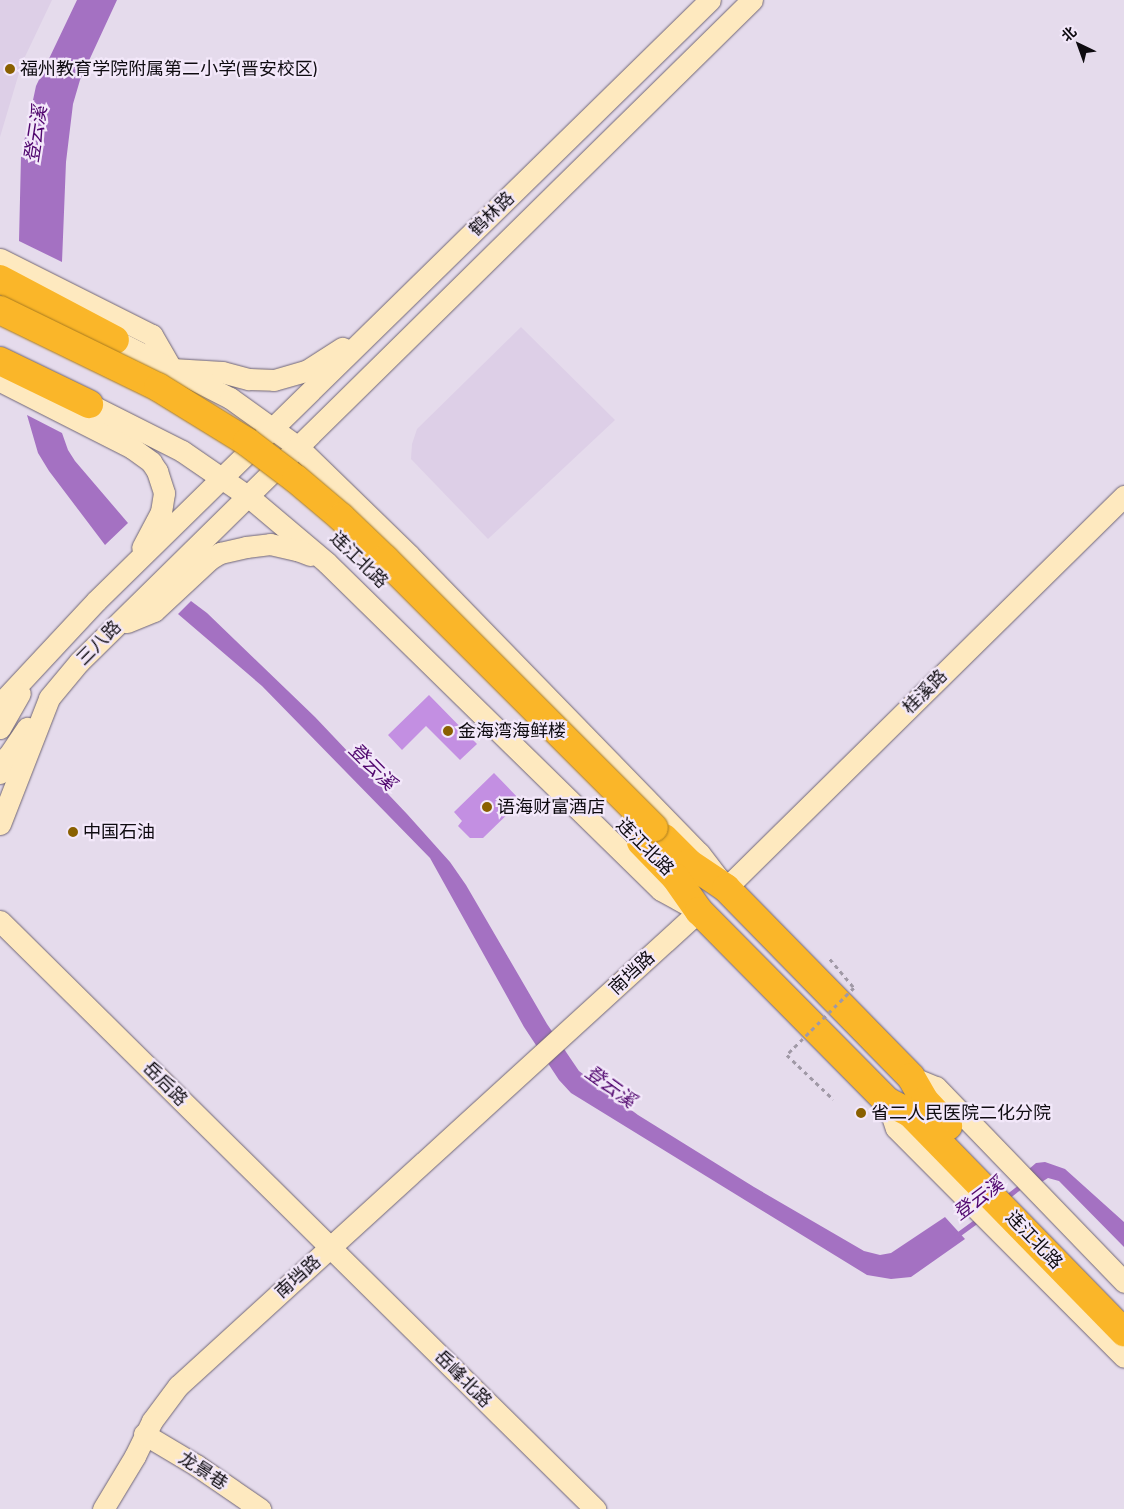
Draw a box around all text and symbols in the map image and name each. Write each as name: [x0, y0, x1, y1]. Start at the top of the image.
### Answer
north arrow: [1054, 20, 1104, 70]
text: 北: [1056, 21, 1081, 46]
place label: 福州教育学院附属第二小学(晋安校区): [20, 58, 318, 80]
marker: 福州教育学院附属第二小学(晋安校区): [4, 63, 16, 75]
water label: 登云溪: [19, 104, 51, 164]
street label: 鹤林路: [465, 187, 519, 241]
street label: 连江北路: [326, 527, 392, 593]
street label: 三八路: [72, 616, 126, 670]
street label: 桂溪路: [898, 665, 952, 719]
place label: 金海湾海鲜楼: [458, 720, 566, 742]
marker: 金海湾海鲜楼: [442, 725, 454, 737]
water label: 登云溪: [345, 738, 401, 794]
place label: 语海财富酒店: [497, 796, 605, 818]
marker: 语海财富酒店: [481, 801, 493, 813]
street label: 连江北路: [612, 814, 678, 880]
place label: 中国石油: [83, 821, 155, 843]
marker: 中国石油: [67, 826, 79, 838]
street label: 南垱路: [605, 947, 659, 999]
street label: 岳后路: [138, 1057, 192, 1111]
water label: 登云溪: [581, 1060, 641, 1112]
place label: 省二人民医院二化分院: [871, 1102, 1051, 1124]
marker: 省二人民医院二化分院: [855, 1107, 867, 1119]
water label: 登云溪: [948, 1172, 1008, 1224]
street label: 连江北路: [1001, 1207, 1067, 1273]
street label: 南垱路: [271, 1251, 325, 1303]
street label: 岳峰北路: [430, 1346, 496, 1412]
street label: 龙景巷: [174, 1447, 232, 1495]

